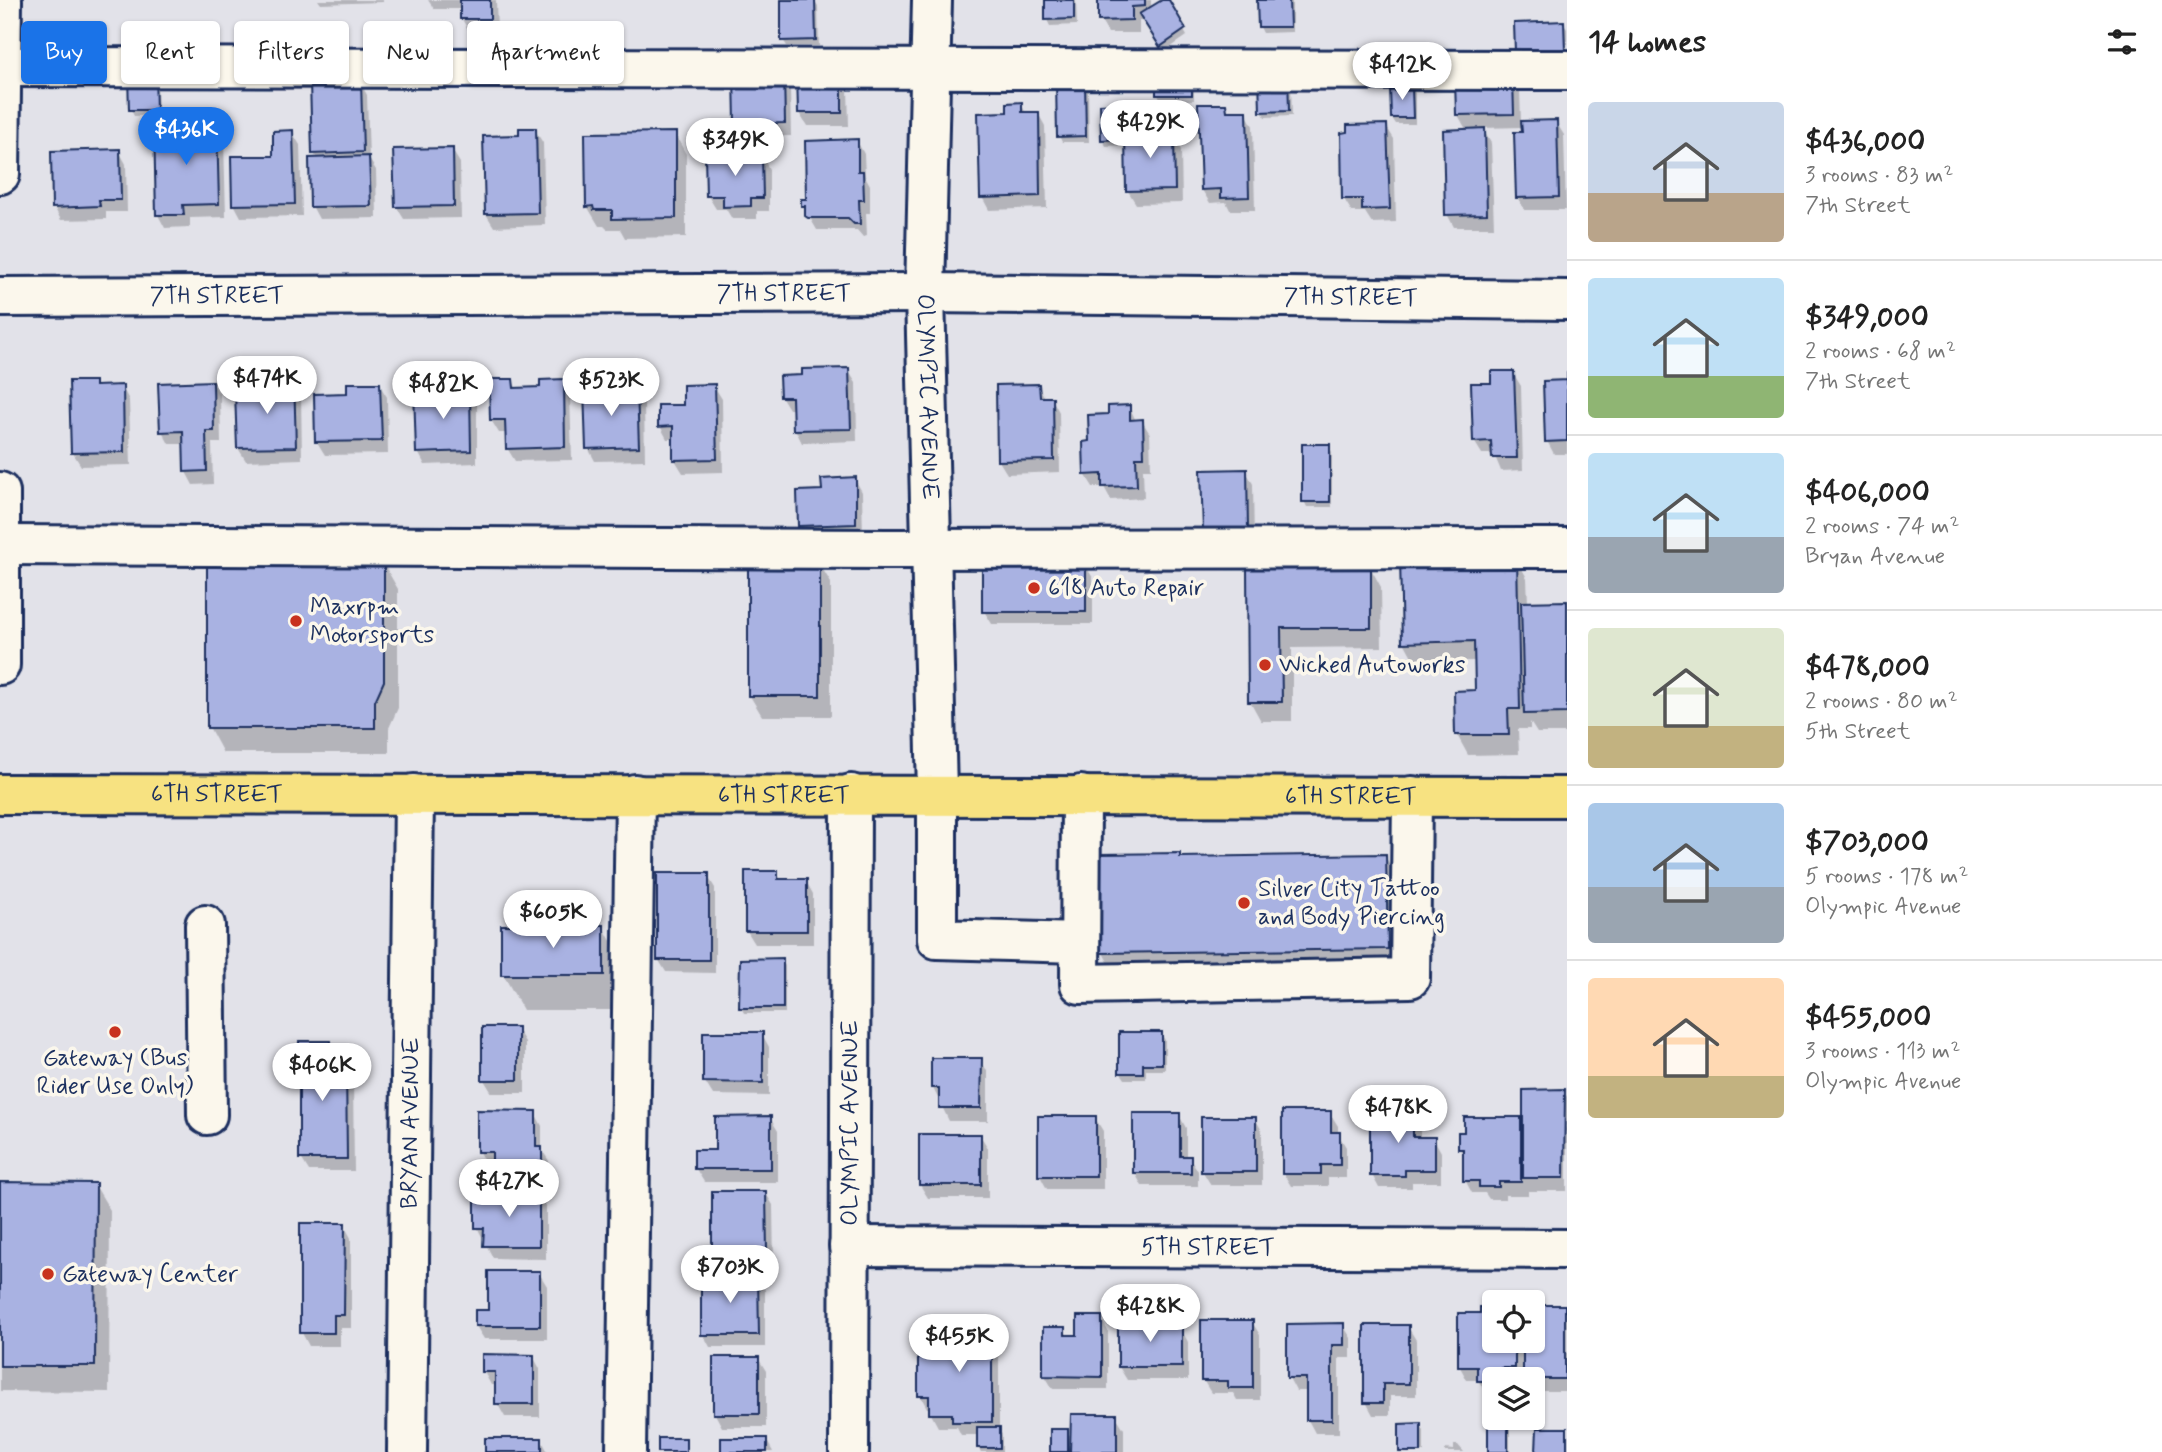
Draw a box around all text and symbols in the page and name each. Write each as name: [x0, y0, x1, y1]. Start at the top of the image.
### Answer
chip: Buy: [21, 21, 107, 84]
chip: Rent: [121, 21, 220, 84]
chip: Filters: [234, 21, 349, 84]
chip: New: [363, 21, 453, 84]
chip: Apartment: [467, 21, 624, 84]
text: 14 homes: [1588, 23, 1706, 62]
icon: filters: [2103, 23, 2141, 61]
pin: $412K: [1353, 42, 1451, 102]
text: $412K: [1369, 50, 1435, 80]
pin: $429K: [1101, 100, 1199, 160]
pin: $436K: [137, 108, 235, 167]
text: $429K: [1116, 108, 1184, 138]
text: $436K: [154, 115, 218, 145]
pin: $349K: [686, 118, 784, 178]
text: $436,000: [1805, 122, 1925, 161]
text: $349K: [702, 126, 768, 156]
icon: home: [1644, 130, 1728, 214]
text: 3 rooms · 83 m²: [1805, 161, 1953, 191]
text: 7th Street: [1805, 191, 1910, 221]
street label: 7TH STREET: [717, 278, 851, 309]
street label: 7TH STREET: [150, 280, 284, 312]
street label: 7TH STREET: [1283, 281, 1418, 314]
street label: OLYMPIC AVENUE: [910, 294, 945, 500]
text: $349,000: [1805, 298, 1929, 337]
icon: home: [1644, 306, 1728, 390]
text: 2 rooms · 68 m²: [1805, 337, 1956, 367]
pin: $474K: [218, 356, 316, 416]
pin: $523K: [562, 358, 660, 418]
pin: $482K: [394, 362, 492, 421]
text: $474K: [233, 364, 301, 394]
text: $523K: [578, 366, 644, 396]
text: 7th Street: [1805, 367, 1910, 397]
text: $482K: [408, 369, 478, 399]
text: $406,000: [1805, 473, 1930, 512]
icon: home: [1644, 481, 1728, 565]
text: 2 rooms · 74 m²: [1805, 512, 1960, 542]
text: Bryan Avenue: [1805, 542, 1945, 572]
place label: 618 Auto Repair: [1048, 573, 1204, 604]
marker: 618 Auto Repair: [1026, 580, 1042, 596]
place label: Maxrpm Motorsports: [310, 592, 434, 651]
marker: Maxrpm Motorsports: [288, 613, 304, 629]
text: $478,000: [1805, 648, 1930, 687]
place label: Wicked Autoworks: [1279, 650, 1466, 681]
icon: home: [1644, 656, 1728, 740]
marker: Wicked Autoworks: [1257, 657, 1273, 673]
text: 2 rooms · 80 m²: [1805, 687, 1958, 717]
text: 5th Street: [1805, 717, 1910, 747]
street label: 6TH STREET: [151, 779, 283, 810]
street label: 6TH STREET: [718, 780, 850, 811]
street label: 6TH STREET: [1285, 781, 1417, 812]
text: $703,000: [1805, 823, 1929, 862]
icon: home: [1644, 831, 1728, 915]
text: 5 rooms · 178 m²: [1805, 862, 1968, 892]
place label: Silver City Tattoo and Body Piercing: [1258, 874, 1445, 933]
pin: $605K: [504, 890, 602, 950]
text: Olympic Avenue: [1805, 892, 1962, 922]
marker: Silver City Tattoo and Body Piercing: [1236, 895, 1252, 911]
text: $605K: [519, 898, 587, 928]
text: $455,000: [1805, 998, 1931, 1037]
icon: home: [1644, 1006, 1728, 1090]
street label: OLYMPIC AVENUE: [834, 1020, 866, 1226]
marker: Gateway (Bus Rider Use Only): [107, 1024, 123, 1040]
street label: BRYAN AVENUE: [394, 1037, 427, 1209]
text: 3 rooms · 113 m²: [1805, 1037, 1960, 1067]
place label: Gateway (Bus Rider Use Only): [37, 1043, 194, 1102]
pin: $406K: [273, 1044, 371, 1103]
text: $406K: [288, 1051, 356, 1081]
text: Olympic Avenue: [1805, 1067, 1962, 1097]
pin: $478K: [1349, 1086, 1447, 1145]
text: $478K: [1364, 1093, 1432, 1123]
pin: $427K: [460, 1160, 558, 1219]
text: $427K: [475, 1167, 543, 1197]
street label: 5TH STREET: [1141, 1232, 1275, 1263]
pin: $703K: [681, 1246, 779, 1305]
text: $703K: [697, 1253, 763, 1283]
place label: Gateway Center: [62, 1259, 238, 1290]
marker: Gateway Center: [40, 1266, 56, 1282]
pin: $428K: [1101, 1284, 1199, 1344]
map controls: [1482, 1290, 1545, 1430]
button: locate: [1482, 1290, 1545, 1353]
text: $428K: [1116, 1292, 1184, 1322]
pin: $455K: [910, 1314, 1008, 1374]
text: $455K: [925, 1322, 993, 1352]
button: layers: [1482, 1367, 1545, 1430]

